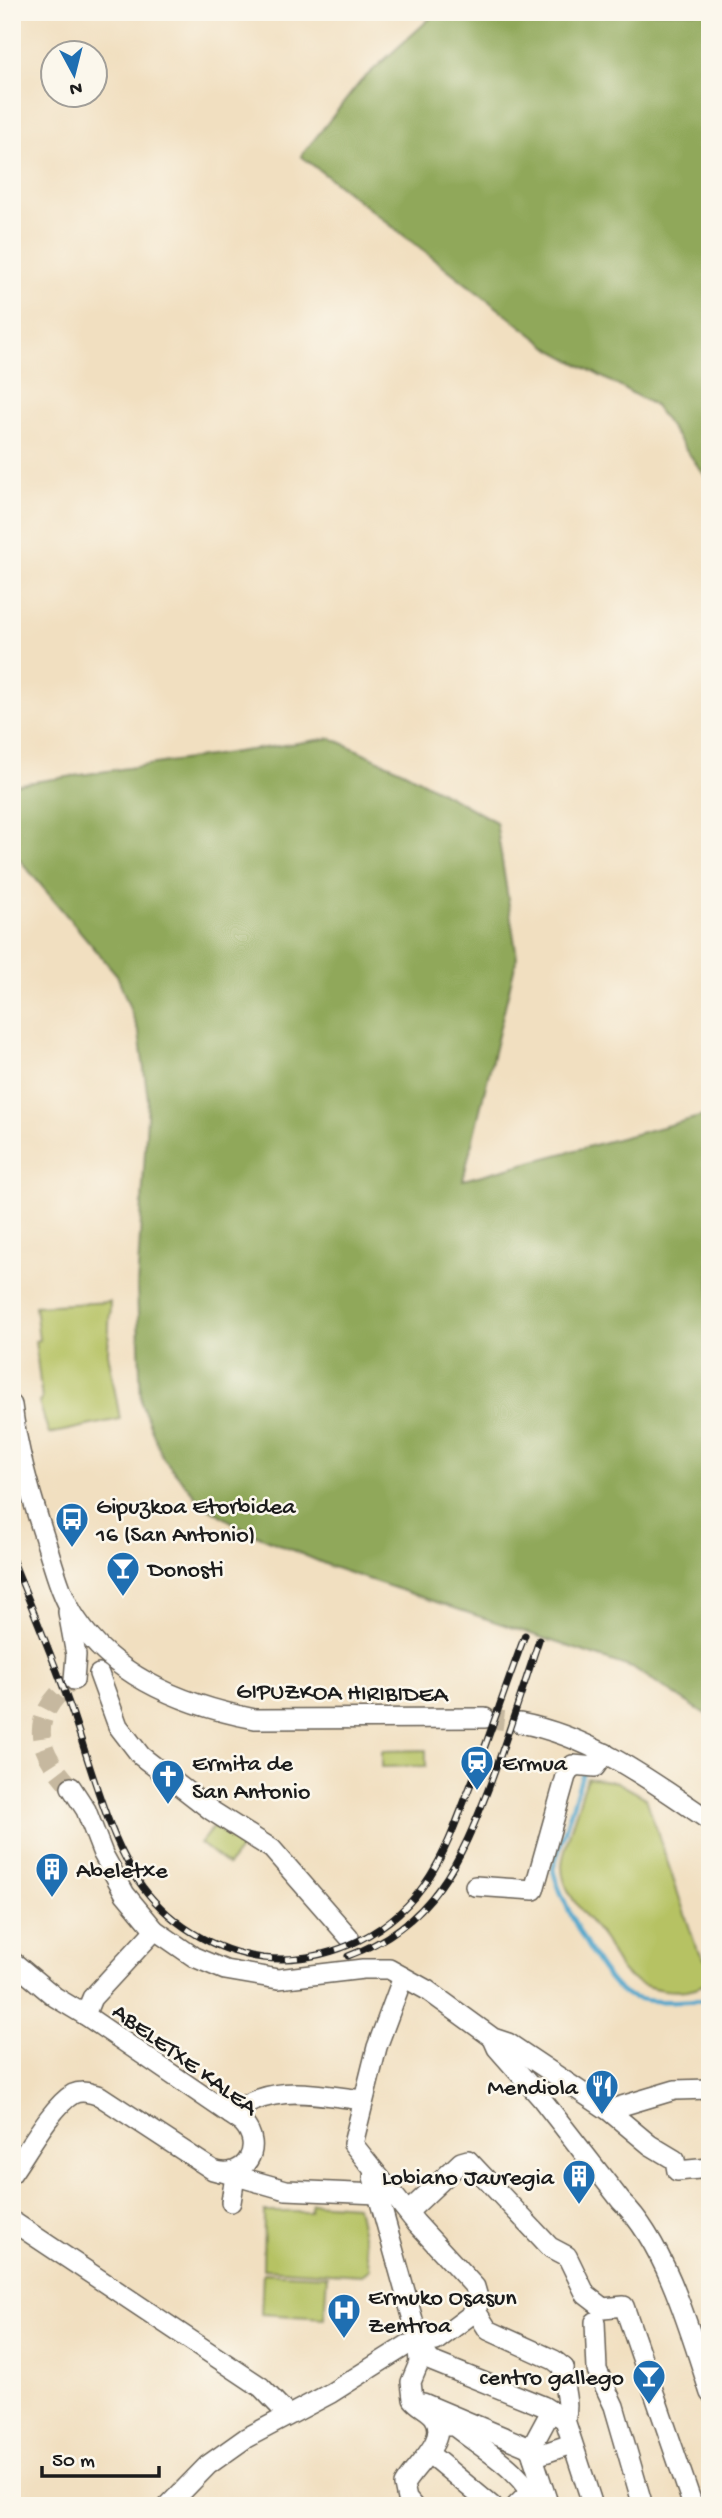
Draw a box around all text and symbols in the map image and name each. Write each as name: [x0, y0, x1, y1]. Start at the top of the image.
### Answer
north arrow: [38, 38, 108, 108]
text: N: [68, 75, 83, 100]
place label: Gipuzkoa Etorbidea 16 (San Antonio): [95, 1494, 296, 1551]
bus stop icon: Gipuzkoa Etorbidea 16 (San Antonio): [53, 1500, 91, 1549]
bar icon: Donosti: [104, 1549, 142, 1598]
place label: Donosti: [146, 1557, 224, 1586]
street label: GIPUZKOA HIRIBIDEA: [236, 1678, 450, 1711]
station icon: Ermua: [458, 1743, 496, 1792]
place label: Ermita de San Antonio: [192, 1751, 310, 1808]
place label: Ermua: [502, 1751, 568, 1780]
church icon: Ermita de San Antonio: [149, 1757, 187, 1806]
building icon: Abeletxe: [33, 1850, 71, 1899]
place label: Abeletxe: [76, 1858, 168, 1887]
street label: ABELETXE KALEA: [105, 1998, 264, 2124]
restaurant icon: Mendiola: [583, 2067, 621, 2116]
place label: Mendiola: [487, 2075, 579, 2104]
building icon: Lobiano Jauregia: [560, 2157, 598, 2206]
place label: Lobiano Jauregia: [382, 2165, 555, 2194]
place label: Ermuko Osasun Zentroa: [368, 2285, 517, 2342]
hospital icon: Ermuko Osasun Zentroa: [325, 2291, 363, 2340]
bar icon: centro gallego: [630, 2357, 668, 2406]
place label: centro gallego: [480, 2365, 624, 2394]
scale bar: [42, 2434, 159, 2478]
text: 50 m: [52, 2450, 95, 2475]

